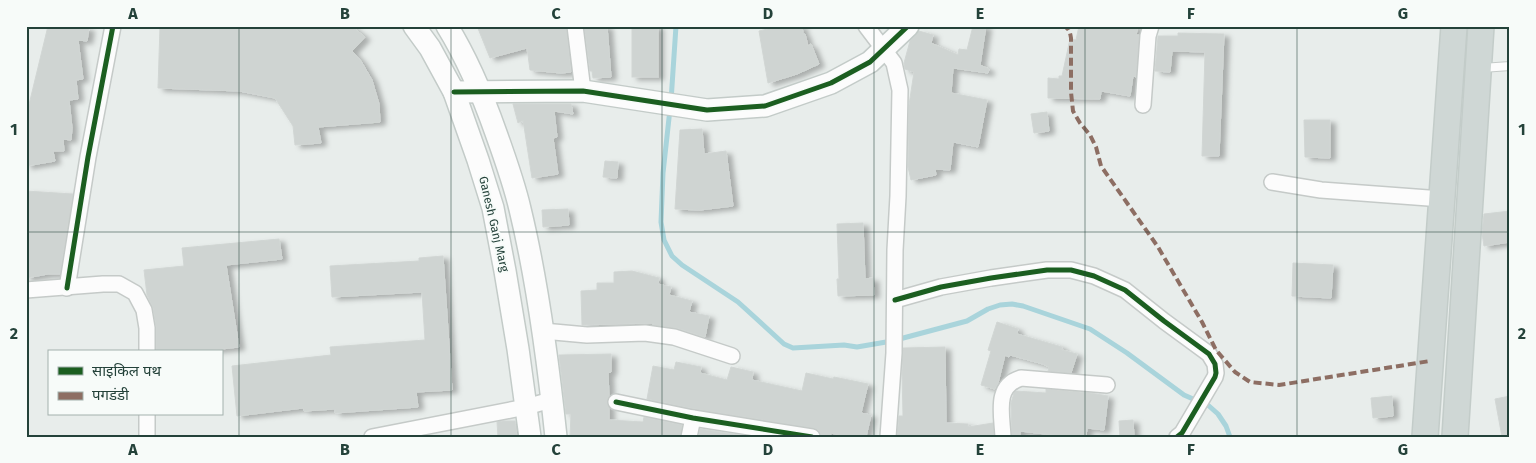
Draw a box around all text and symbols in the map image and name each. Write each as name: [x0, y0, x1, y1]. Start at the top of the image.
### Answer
text: A: [127, 4, 138, 23]
text: B: [340, 4, 350, 23]
text: C: [551, 4, 561, 23]
text: D: [763, 4, 773, 23]
text: E: [976, 4, 984, 23]
text: F: [1187, 4, 1195, 23]
text: G: [1398, 4, 1408, 23]
text: 1: [10, 120, 18, 139]
text: 1: [1518, 120, 1526, 139]
street label: Ganesh Ganj Marg: [476, 175, 512, 274]
text: 2: [10, 324, 18, 343]
text: 2: [1518, 324, 1526, 343]
legend: [48, 350, 222, 416]
text: साइकिल पथ: [92, 362, 161, 380]
text: पगडंडी: [92, 386, 130, 404]
text: A: [127, 440, 138, 459]
text: B: [340, 440, 350, 459]
text: C: [551, 440, 561, 459]
text: D: [763, 440, 773, 459]
text: E: [976, 440, 984, 459]
text: F: [1187, 440, 1195, 459]
text: G: [1398, 440, 1408, 459]

